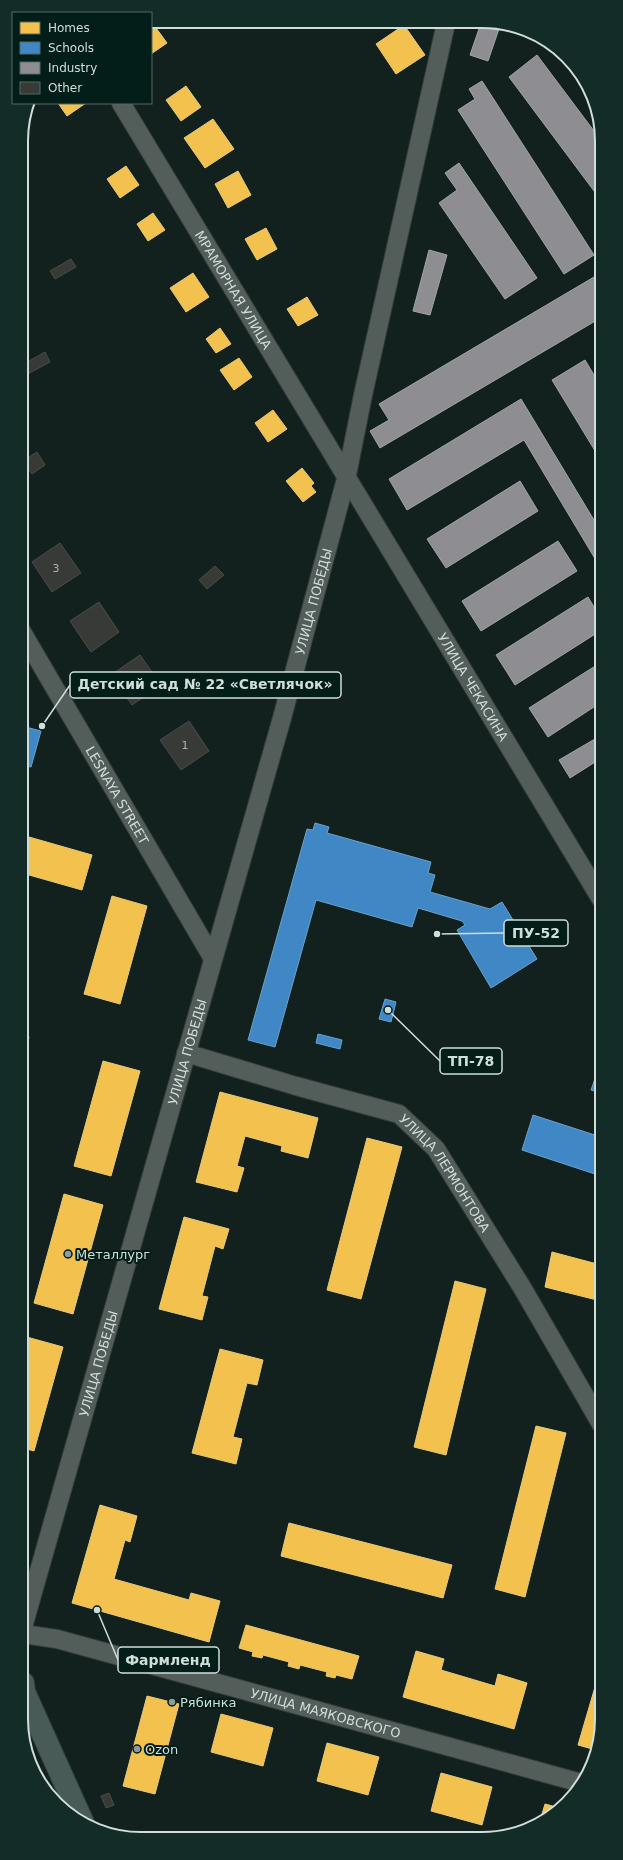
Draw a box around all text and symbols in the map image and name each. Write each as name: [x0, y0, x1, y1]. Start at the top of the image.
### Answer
legend: [12, 12, 152, 104]
text: Homes: [48, 21, 90, 35]
text: Schools: [48, 41, 94, 55]
text: Industry: [48, 61, 97, 75]
text: Other: [48, 81, 82, 95]
street label: МРАМОРНАЯ УЛИЦА: [192, 228, 275, 352]
street label: УЛИЦА ПОБЕДЫ: [292, 547, 335, 656]
house number: 3: [53, 562, 60, 575]
street label: УЛИЦА ЧЕКАСИНА: [434, 631, 511, 744]
callout: Детский сад № 22 «Светлячок»: [70, 672, 341, 698]
text: Детский сад № 22 «Светлячок»: [77, 676, 333, 692]
house number: 1: [182, 739, 189, 752]
street label: LESNAYA STREET: [82, 744, 151, 847]
callout: ПУ-52: [504, 920, 568, 946]
text: ПУ-52: [512, 925, 560, 941]
street label: УЛИЦА ПОБЕДЫ: [165, 997, 210, 1107]
callout: ТП-78: [440, 1048, 502, 1074]
text: ТП-78: [448, 1053, 494, 1069]
street label: УЛИЦА ЛЕРМОНТОВА: [396, 1111, 493, 1235]
place label: Металлург: [76, 1247, 150, 1262]
marker: Металлург: [63, 1249, 73, 1259]
street label: УЛИЦА ПОБЕДЫ: [76, 1309, 121, 1418]
callout: Фармленд: [118, 1647, 219, 1673]
text: Фармленд: [125, 1652, 211, 1668]
street label: УЛИЦА МАЯКОВСКОГО: [249, 1686, 402, 1741]
place label: Рябинка: [180, 1695, 236, 1710]
marker: Рябинка: [167, 1697, 177, 1707]
place label: Ozon: [145, 1742, 178, 1757]
marker: Ozon: [132, 1744, 142, 1754]

